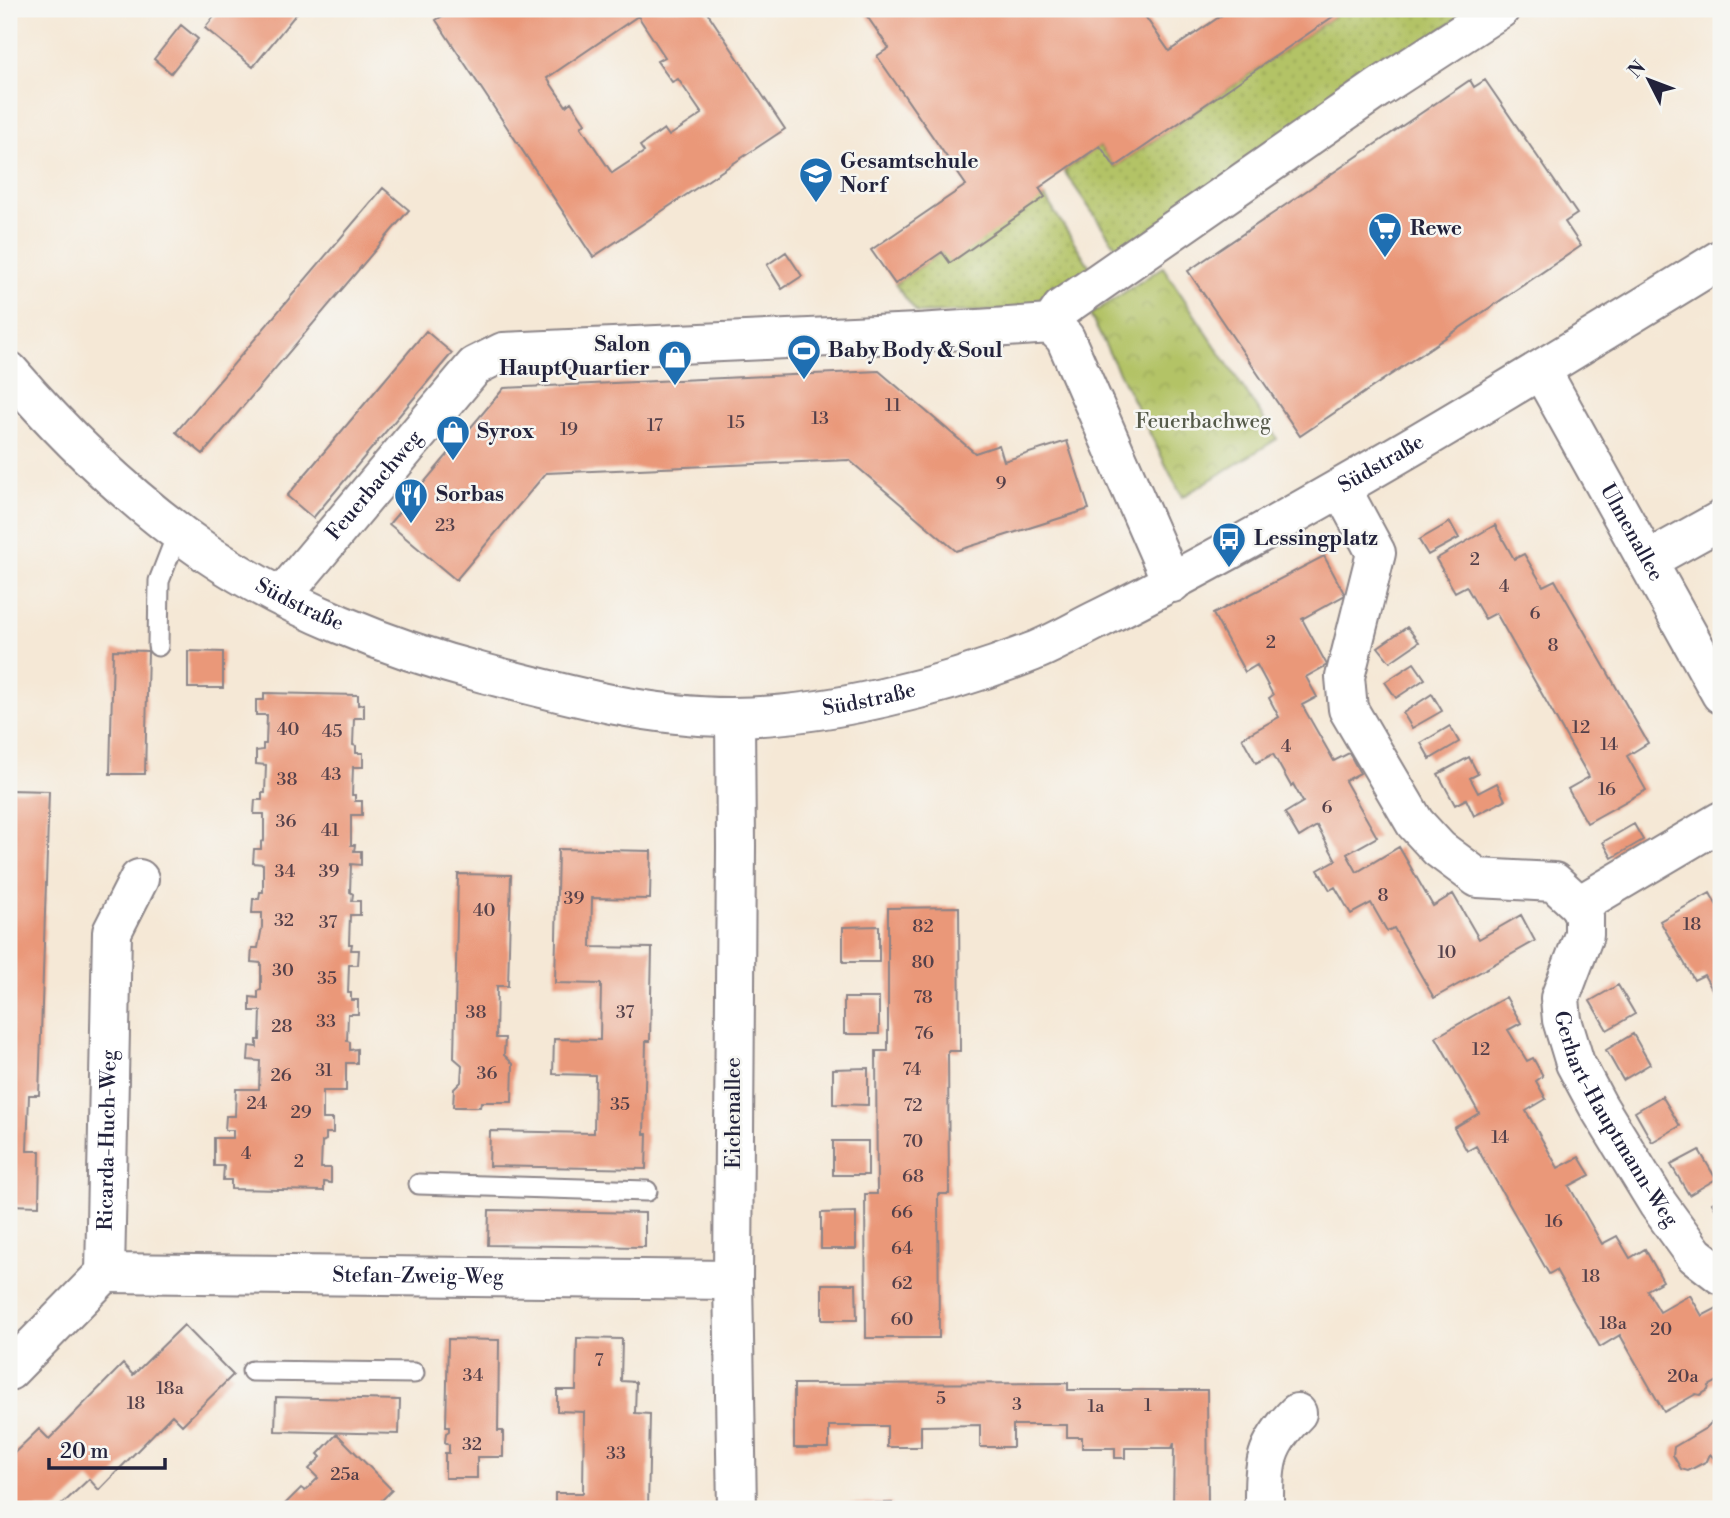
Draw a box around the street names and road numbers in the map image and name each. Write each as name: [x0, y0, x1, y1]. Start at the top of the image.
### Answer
street label: Feuerbachweg: [321, 425, 428, 546]
street label: Südstraße: [1334, 429, 1429, 499]
street label: Ulmenallee: [1594, 479, 1669, 586]
street label: Südstraße: [251, 573, 347, 637]
street label: Südstraße: [820, 677, 919, 722]
street label: Gerhart-Hauptmann-Weg: [1548, 1010, 1683, 1232]
street label: Ricarda-Huch-Weg: [93, 1049, 123, 1231]
street label: Eichenallee: [721, 1057, 747, 1169]
street label: Stefan-Zweig-Weg: [332, 1263, 504, 1290]

